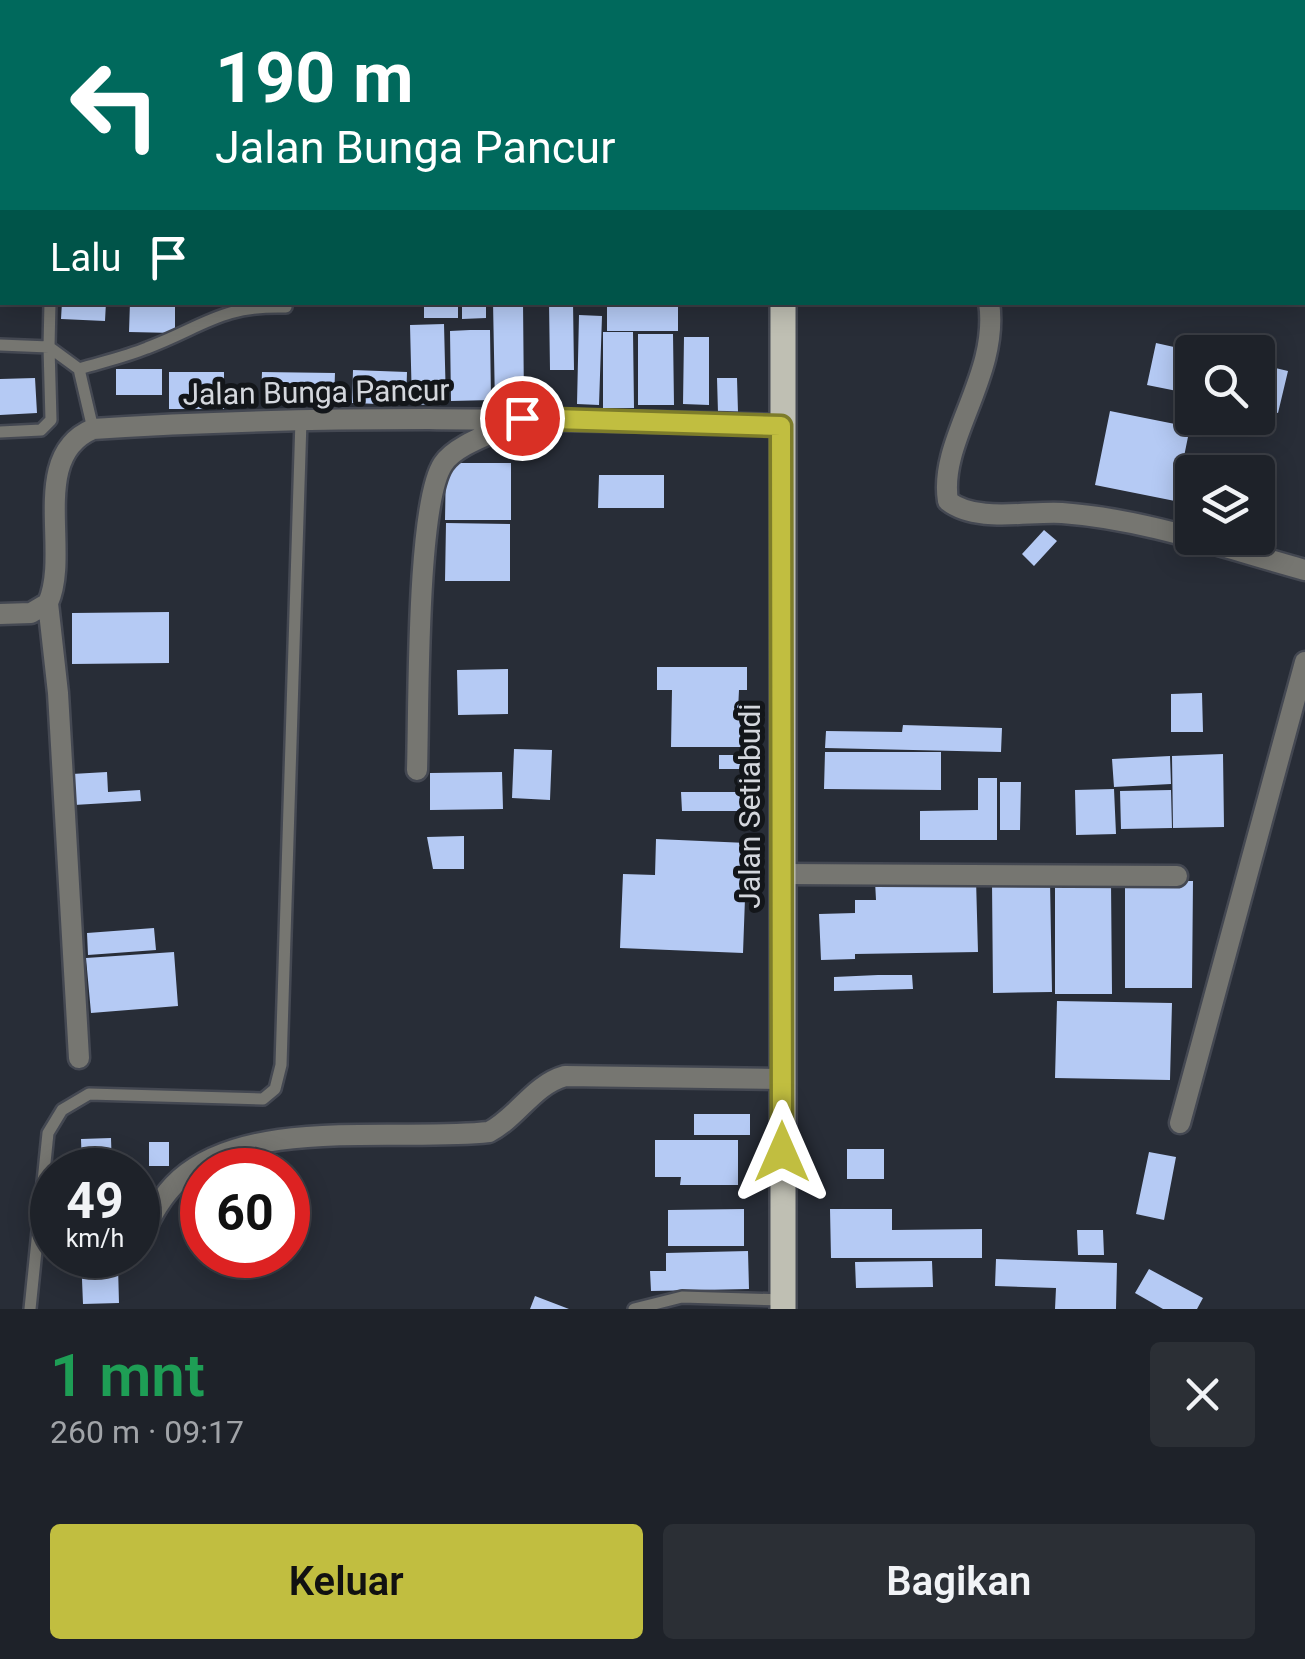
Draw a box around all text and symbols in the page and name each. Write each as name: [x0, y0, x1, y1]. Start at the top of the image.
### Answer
text: 190 m: [215, 37, 414, 119]
icon: left: [50, 40, 180, 170]
text: Jalan Bunga Pancur: [215, 121, 615, 174]
icon: arrive: [141, 230, 196, 285]
text: Lalu: [50, 236, 121, 280]
map controls: [1175, 335, 1275, 555]
button: search: [1175, 335, 1275, 435]
street label: Jalan Bunga Pancur: [182, 372, 450, 412]
pin: [480, 376, 565, 461]
icon: arrive: [495, 391, 550, 446]
button: layers: [1175, 455, 1275, 555]
street label: Jalan Setiabudi: [732, 703, 767, 909]
position arrow: [730, 1100, 834, 1204]
speed limit sign: 60: [180, 1148, 310, 1278]
text: 49: [66, 1172, 124, 1230]
text: km/h: [66, 1224, 124, 1253]
text: 1 mnt: [50, 1340, 205, 1411]
button: close: [1150, 1342, 1255, 1447]
text: 260 m · 09:17: [50, 1413, 244, 1451]
button: Keluar: [50, 1524, 643, 1639]
button: Bagikan: [663, 1524, 1255, 1639]

